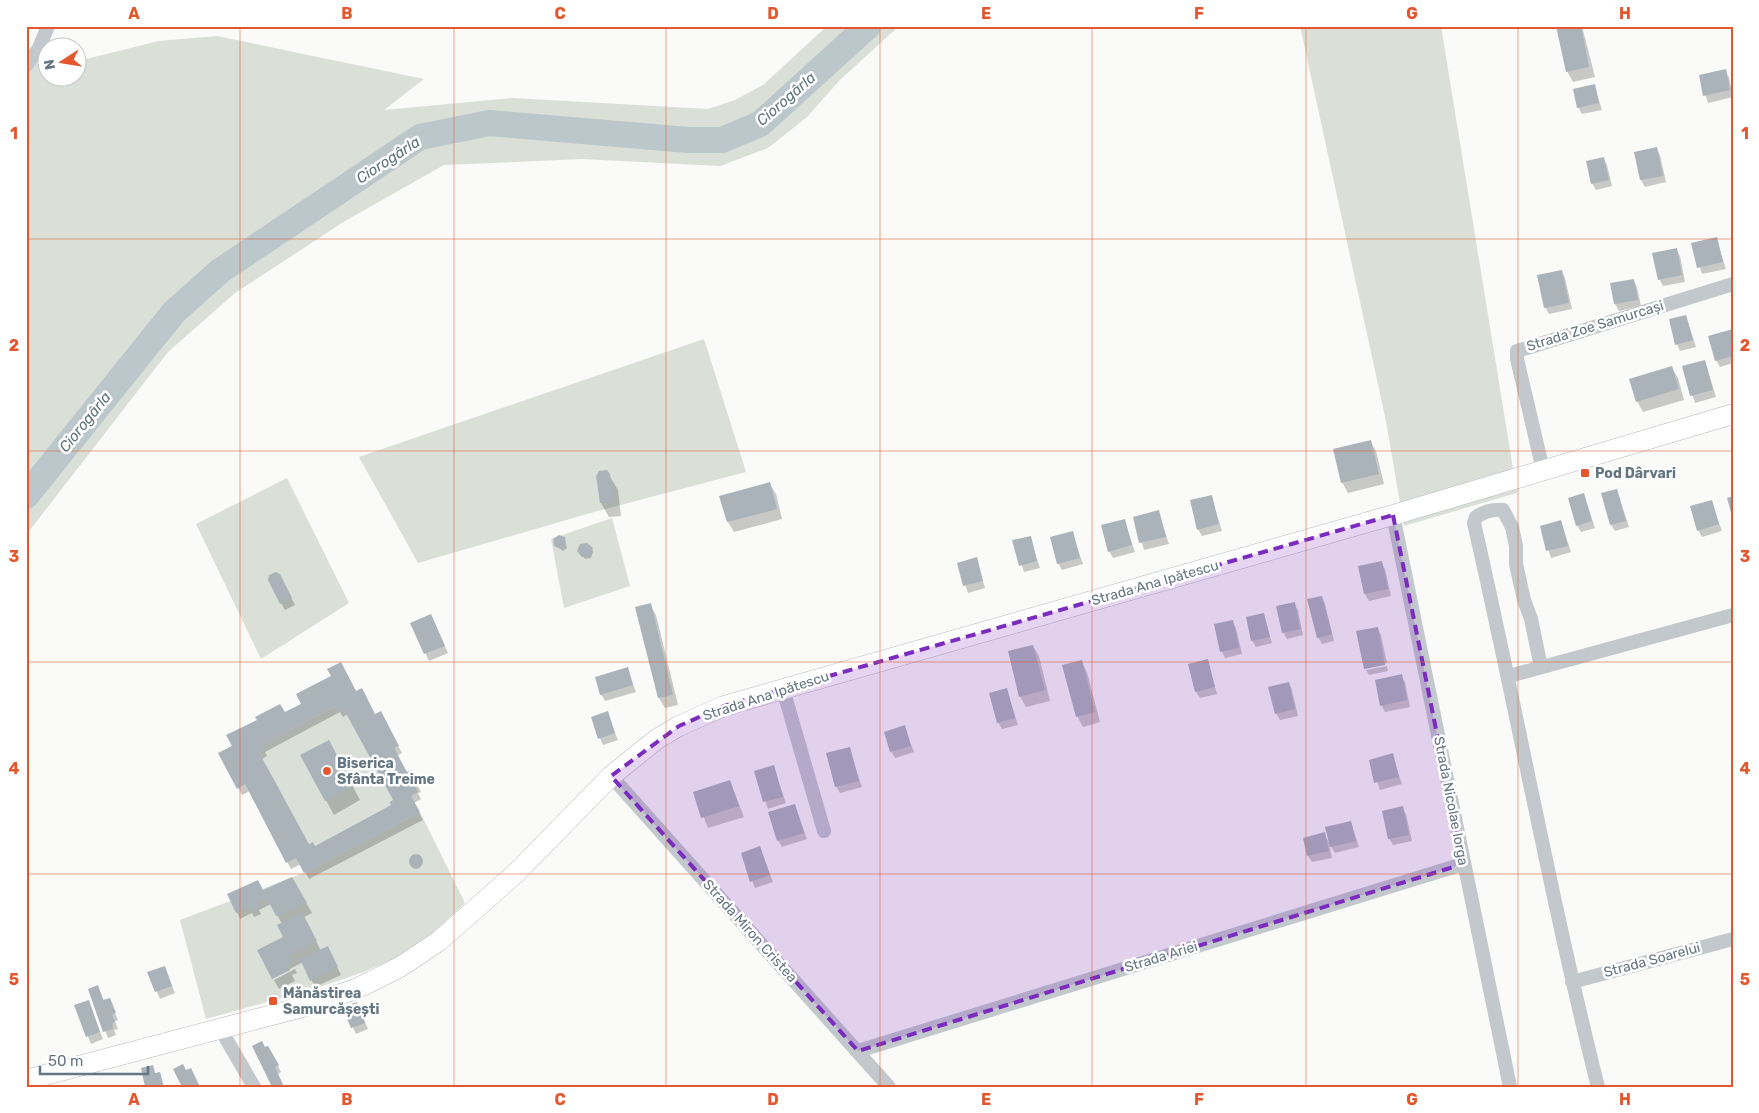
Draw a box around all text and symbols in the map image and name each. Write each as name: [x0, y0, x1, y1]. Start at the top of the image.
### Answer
text: A: [128, 4, 140, 23]
text: B: [341, 4, 353, 23]
text: C: [554, 4, 566, 23]
text: D: [767, 4, 779, 23]
text: E: [981, 4, 991, 23]
text: F: [1194, 4, 1204, 23]
text: G: [1406, 4, 1418, 23]
text: H: [1619, 4, 1631, 23]
north arrow: [38, 38, 88, 88]
text: N: [40, 58, 59, 71]
water label: Ciorogârla: [753, 68, 819, 130]
text: 1: [10, 124, 18, 143]
text: 1: [1741, 124, 1749, 143]
water label: Ciorogârla: [353, 133, 423, 187]
street label: Strada Zoe Samurcași: [1524, 297, 1666, 355]
text: 2: [9, 336, 19, 355]
text: 2: [1740, 336, 1750, 355]
water label: Ciorogârla: [55, 388, 115, 456]
place label: Pod Dârvari: [1595, 465, 1676, 482]
marker: Pod Dârvari: [1579, 467, 1591, 479]
text: 3: [9, 547, 19, 566]
text: 3: [1740, 547, 1750, 566]
street label: Strada Ana Ipătescu: [1089, 557, 1221, 609]
street label: Strada Ana Ipătescu: [701, 668, 831, 724]
street label: Strada Nicolae Iorga: [1430, 735, 1472, 867]
place label: Biserica Sfânta Treime: [337, 755, 435, 788]
text: 4: [9, 759, 20, 778]
text: 4: [1740, 759, 1751, 778]
marker: Biserica Sfânta Treime: [321, 765, 333, 777]
street label: Strada Miron Cristea: [699, 876, 801, 986]
street label: Strada Ariei: [1122, 938, 1200, 976]
street label: Strada Soarelui: [1602, 939, 1702, 981]
text: 5: [9, 970, 19, 989]
text: 5: [1740, 970, 1750, 989]
place label: Mănăstirea Samurcășești: [283, 985, 379, 1018]
marker: Mănăstirea Samurcășești: [267, 995, 279, 1007]
scale bar: [40, 1043, 148, 1075]
text: 50 m: [48, 1052, 83, 1070]
text: A: [128, 1090, 140, 1109]
text: B: [341, 1090, 353, 1109]
text: C: [554, 1090, 566, 1109]
text: D: [767, 1090, 779, 1109]
text: E: [981, 1090, 991, 1109]
text: F: [1194, 1090, 1204, 1109]
text: G: [1406, 1090, 1418, 1109]
text: H: [1619, 1090, 1631, 1109]

